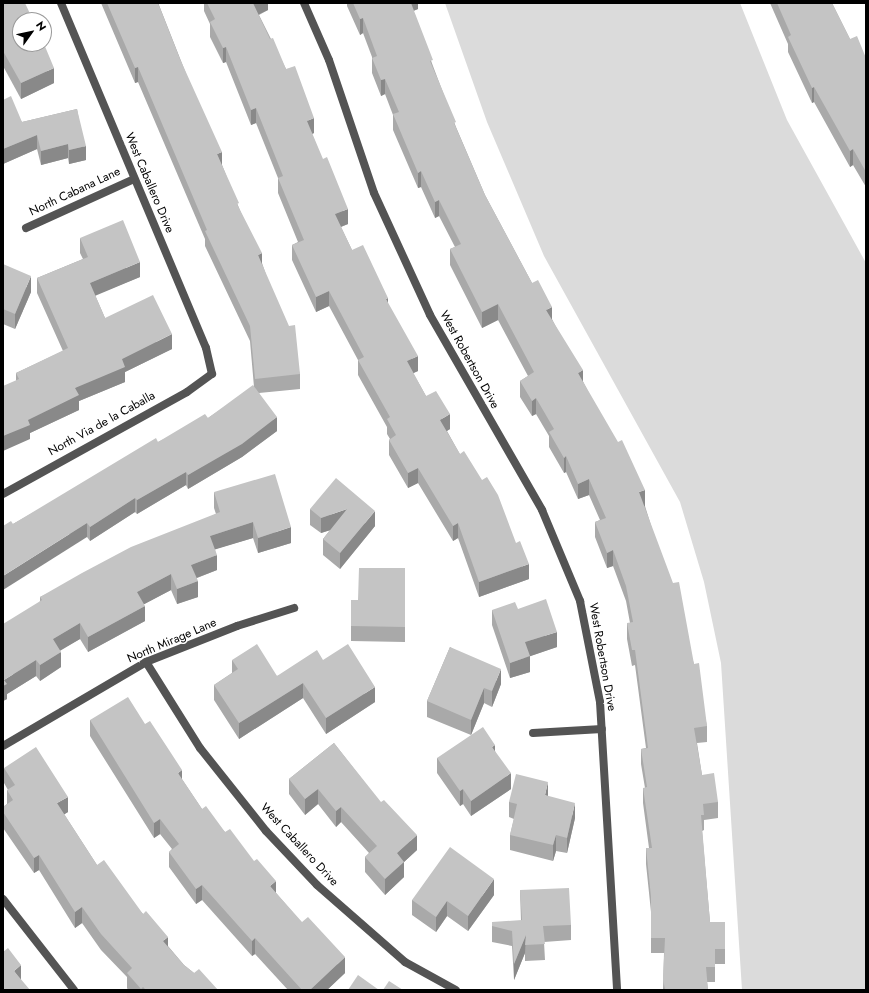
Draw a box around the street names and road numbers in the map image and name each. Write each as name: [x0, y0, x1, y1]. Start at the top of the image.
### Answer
street label: West Caballero Drive: [121, 131, 177, 235]
street label: North Cabana Lane: [27, 165, 123, 219]
street label: West Robertson Drive: [436, 309, 502, 411]
street label: North Via de la Caballa: [46, 389, 158, 459]
street label: West Robertson Drive: [585, 602, 619, 712]
street label: North Mirage Lane: [125, 616, 219, 666]
street label: West Caballero Drive: [257, 801, 341, 889]

